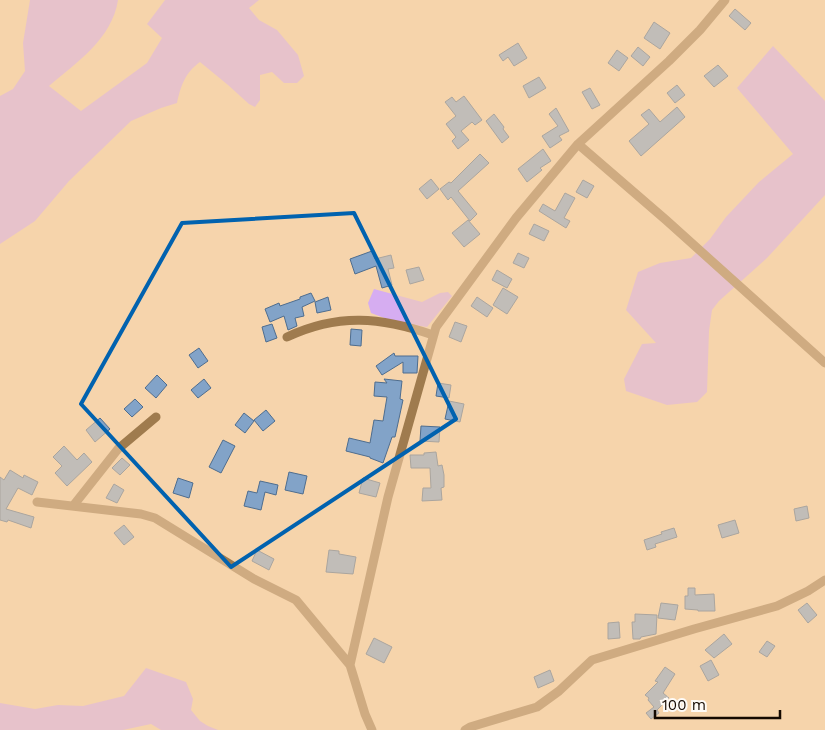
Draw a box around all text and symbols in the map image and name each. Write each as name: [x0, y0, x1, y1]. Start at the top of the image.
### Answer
scale bar: [655, 688, 780, 720]
text: 100 m: [662, 696, 706, 714]

